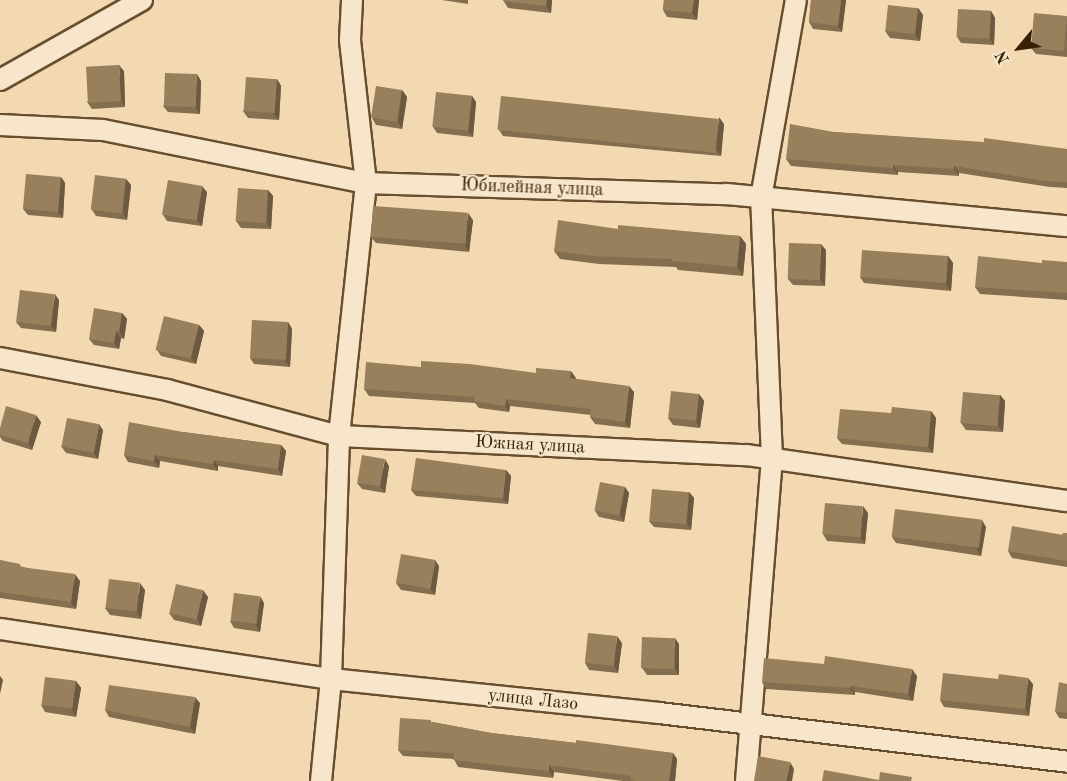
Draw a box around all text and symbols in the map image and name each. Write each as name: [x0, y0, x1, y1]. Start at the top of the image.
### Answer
north arrow: [989, 18, 1049, 78]
text: N: [993, 48, 1013, 66]
street label: Юбилейная улица: [460, 175, 604, 201]
street label: Южная улица: [474, 431, 586, 459]
street label: улица Лазо: [487, 685, 579, 715]

